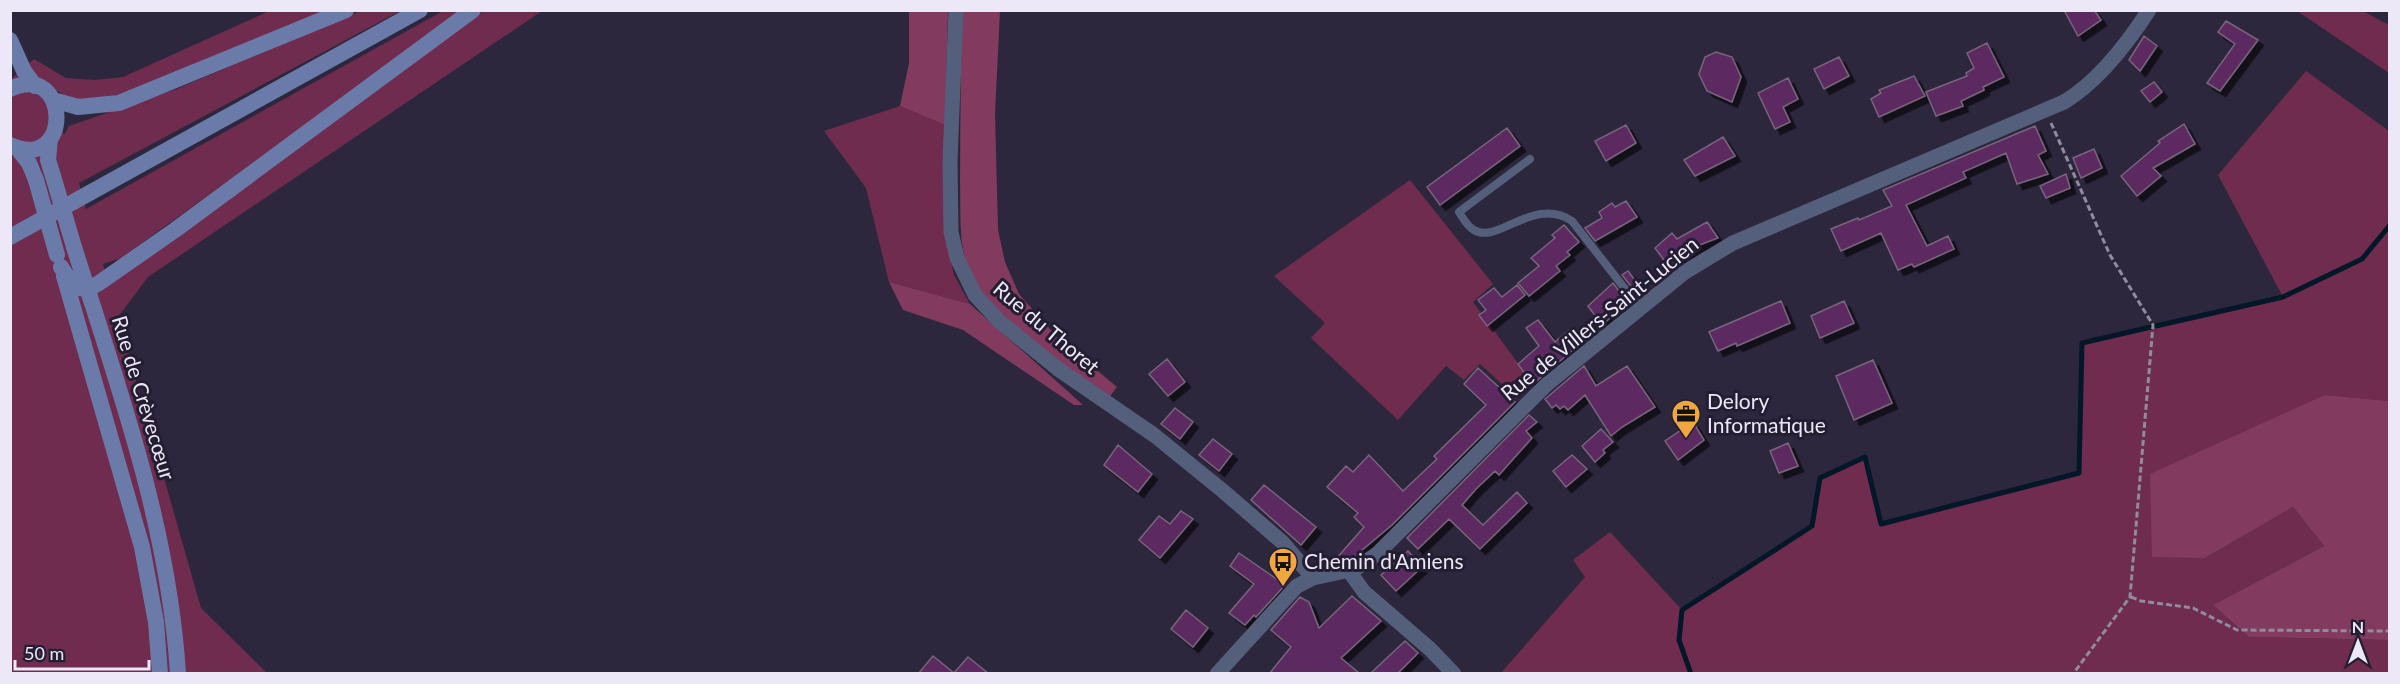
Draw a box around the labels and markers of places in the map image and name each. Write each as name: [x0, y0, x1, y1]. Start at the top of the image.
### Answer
place label: Delory Informatique: [1707, 388, 1826, 437]
office icon: Delory Informatique: [1670, 398, 1702, 440]
bus stop icon: Chemin d'Amiens: [1267, 546, 1299, 588]
place label: Chemin d'Amiens: [1304, 548, 1463, 573]

